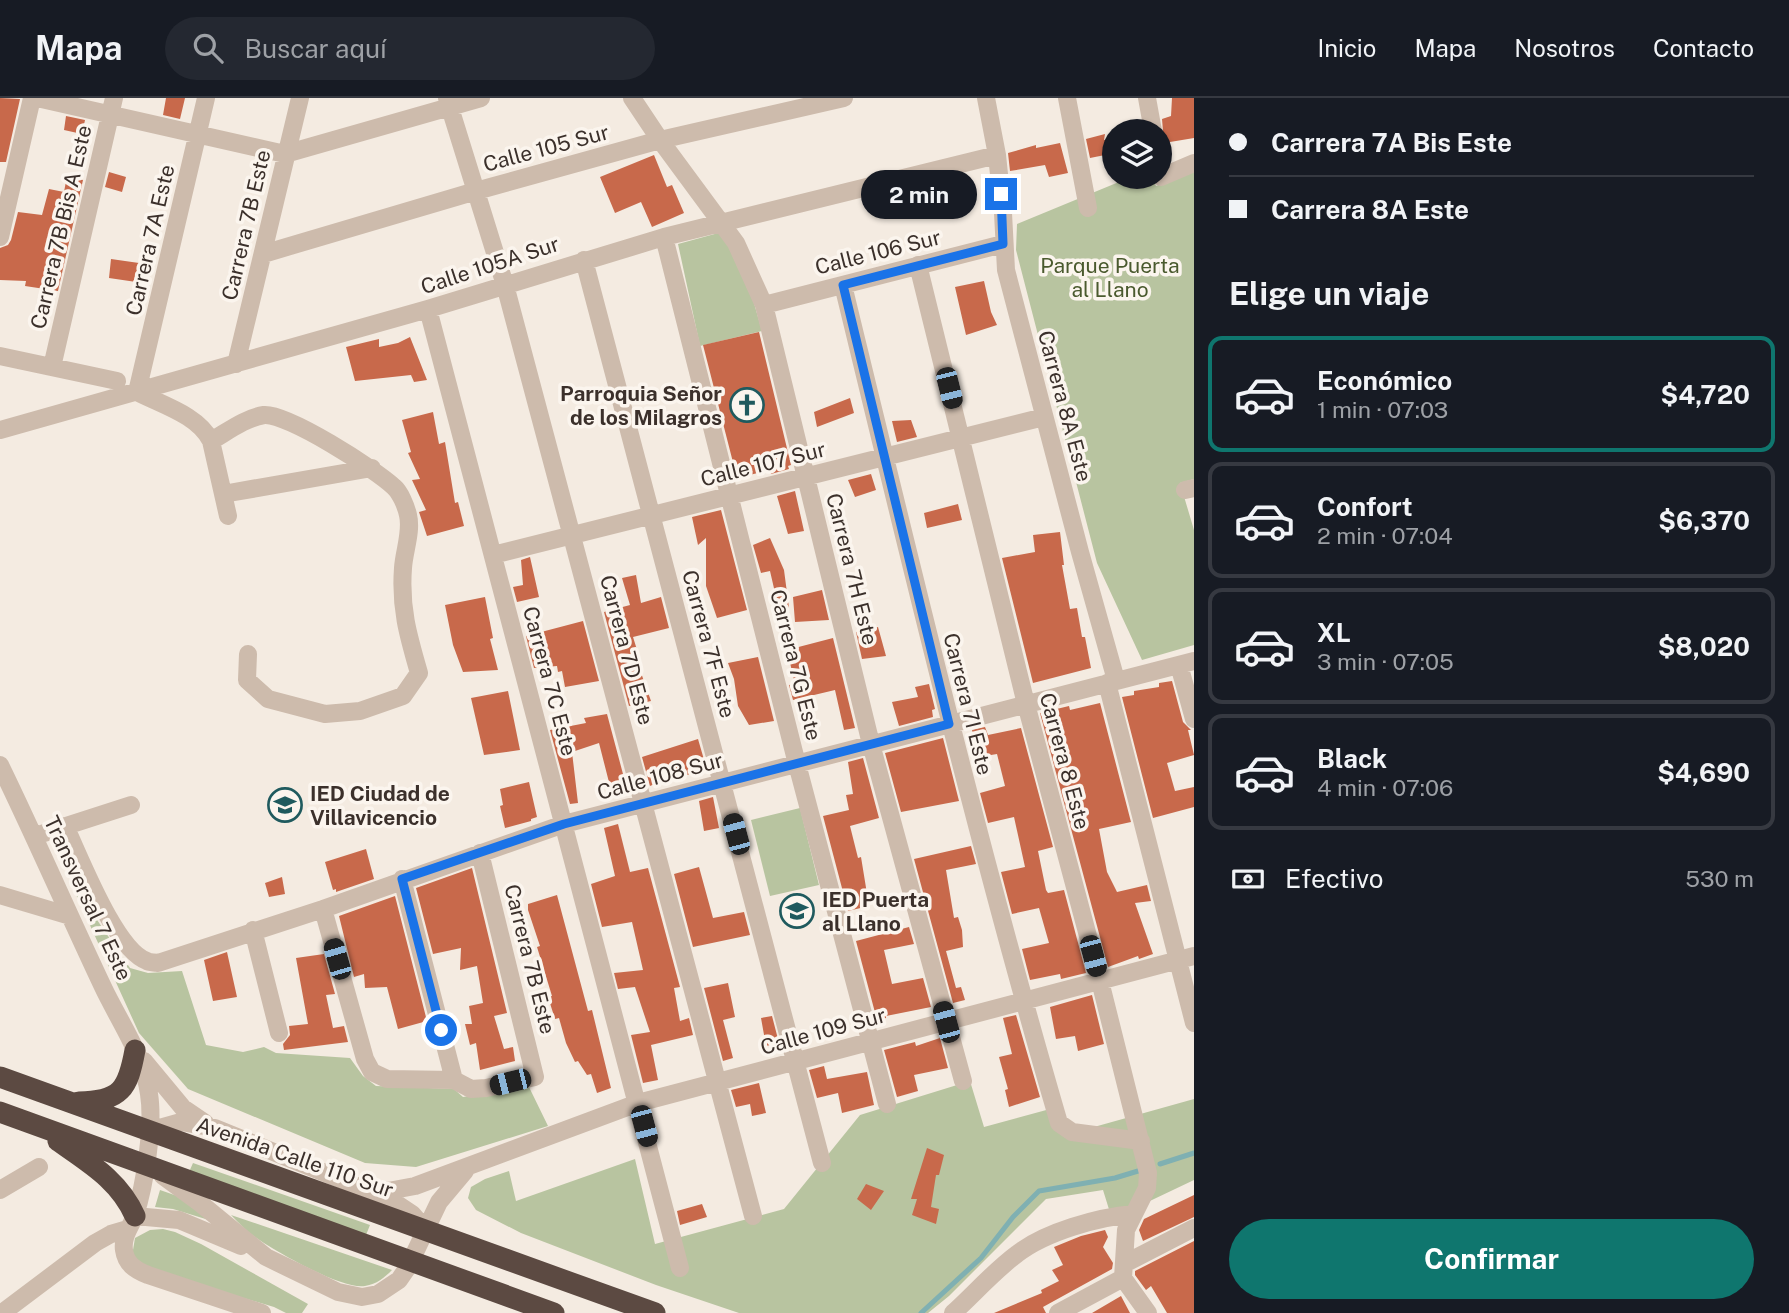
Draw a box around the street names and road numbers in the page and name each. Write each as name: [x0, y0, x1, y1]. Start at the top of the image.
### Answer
street label: Calle 105 Sur: [480, 119, 612, 177]
street label: Carrera 7B Bis A Este: [25, 123, 97, 331]
street label: Carrera 7B Este: [217, 147, 275, 303]
street label: Carrera 7A Este: [120, 162, 180, 318]
street label: Calle 106 Sur: [813, 224, 943, 280]
street label: Calle 105A Sur: [418, 231, 562, 299]
street label: Carrera 8A Este: [1033, 328, 1097, 484]
street label: Calle 107 Sur: [698, 436, 828, 492]
street label: Carrera 7H Este: [821, 491, 883, 647]
street label: Carrera 7F Este: [677, 567, 741, 721]
street label: Carrera 7D Este: [595, 572, 659, 728]
street label: Carrera 7G Este: [765, 587, 827, 743]
street label: Carrera 7C Este: [518, 603, 582, 759]
street label: Carrera 7I Este: [938, 630, 998, 778]
street label: Carrera 8 Este: [1035, 690, 1095, 832]
street label: Calle 108 Sur: [594, 747, 726, 805]
street label: Transversal 7 Este: [39, 812, 137, 984]
street label: Carrera 7B Este: [499, 882, 561, 1036]
street label: Calle 109 Sur: [758, 1002, 888, 1060]
street label: Avenida Calle 110 Sur: [193, 1112, 397, 1202]

